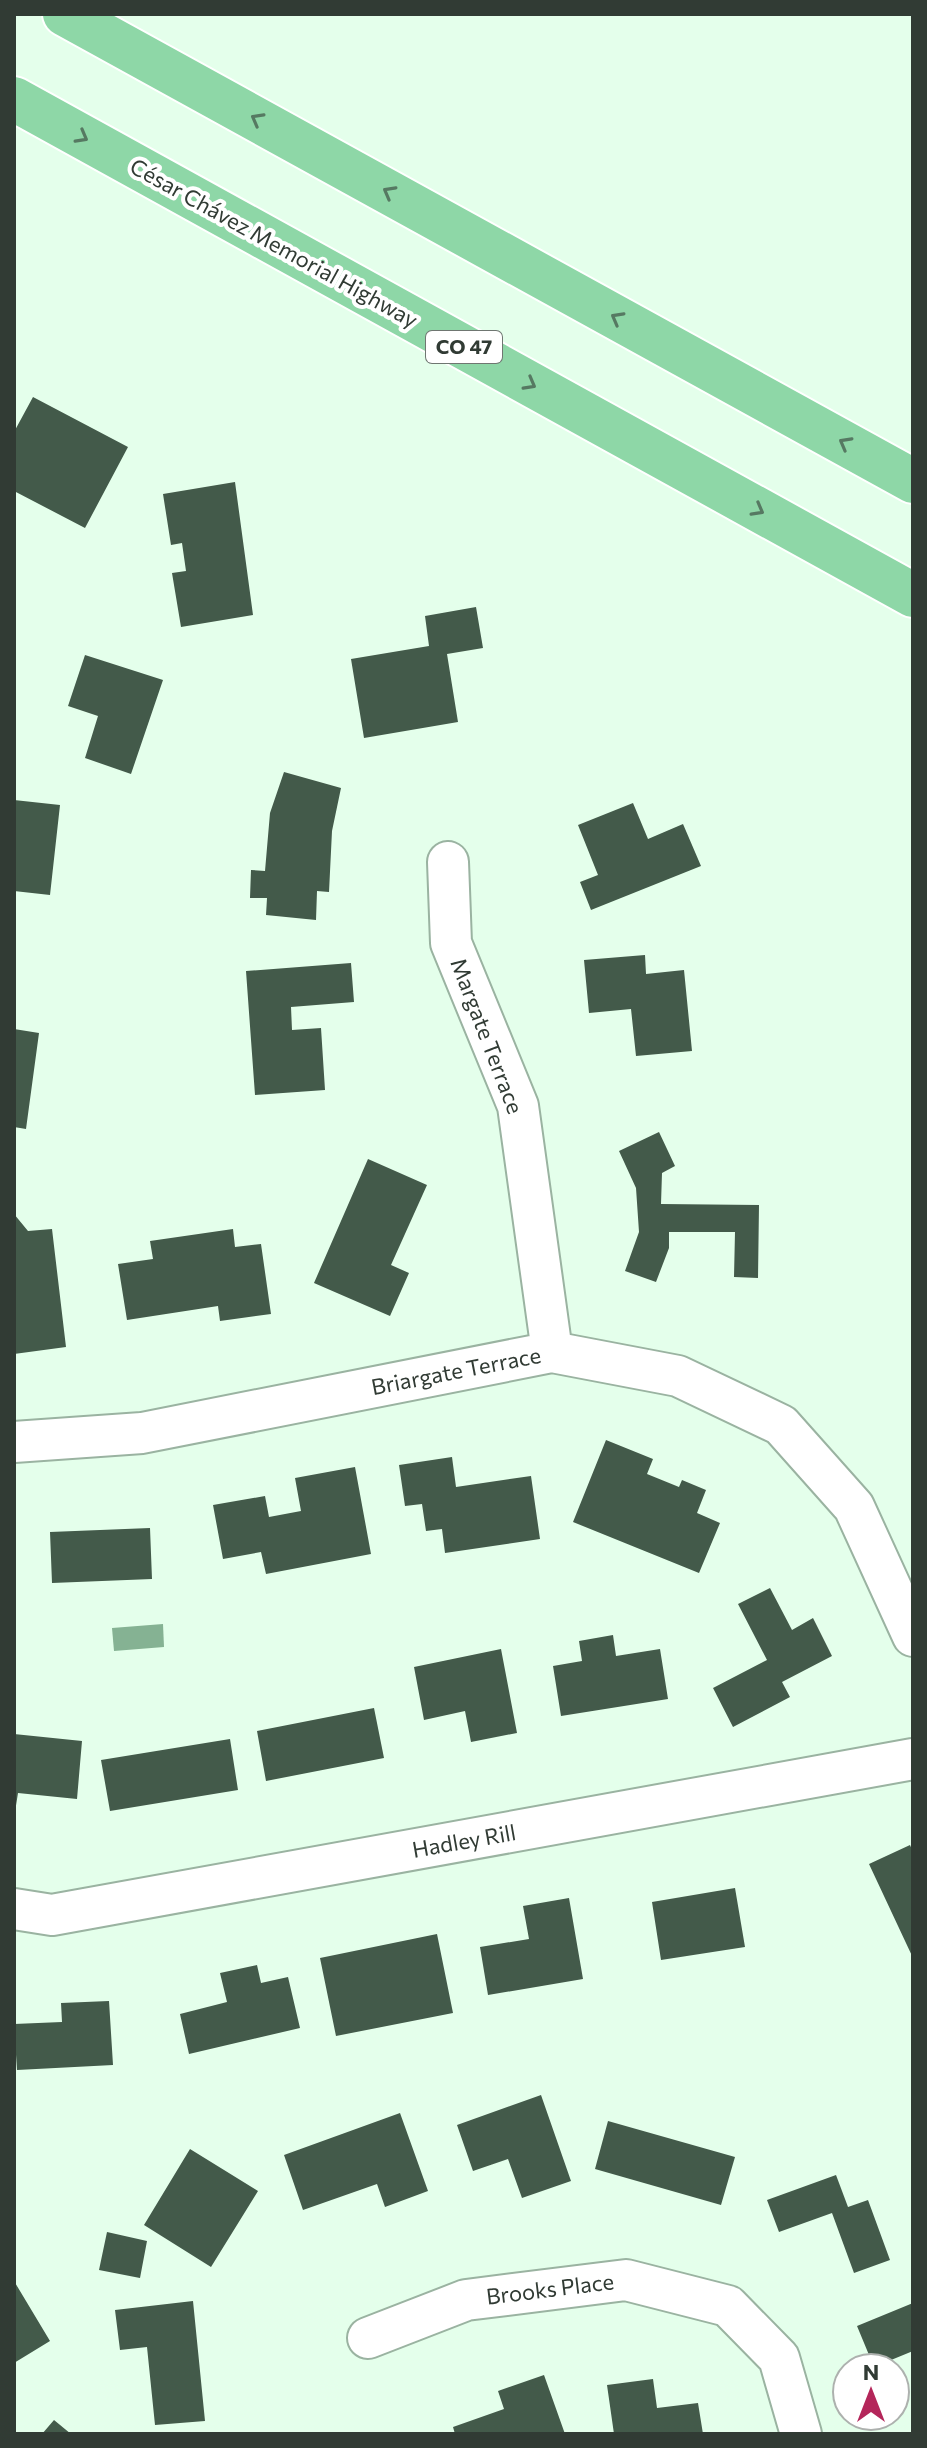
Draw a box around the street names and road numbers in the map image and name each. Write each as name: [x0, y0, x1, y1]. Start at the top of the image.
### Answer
street label: César Chávez Memorial Highway: [126, 152, 423, 333]
road number: CO 47: [426, 331, 502, 363]
street label: Margate Terrace: [445, 954, 530, 1117]
street label: Briargate Terrace: [369, 1341, 543, 1400]
street label: Hadley Rill: [410, 1818, 518, 1863]
street label: Brooks Place: [485, 2267, 615, 2310]

